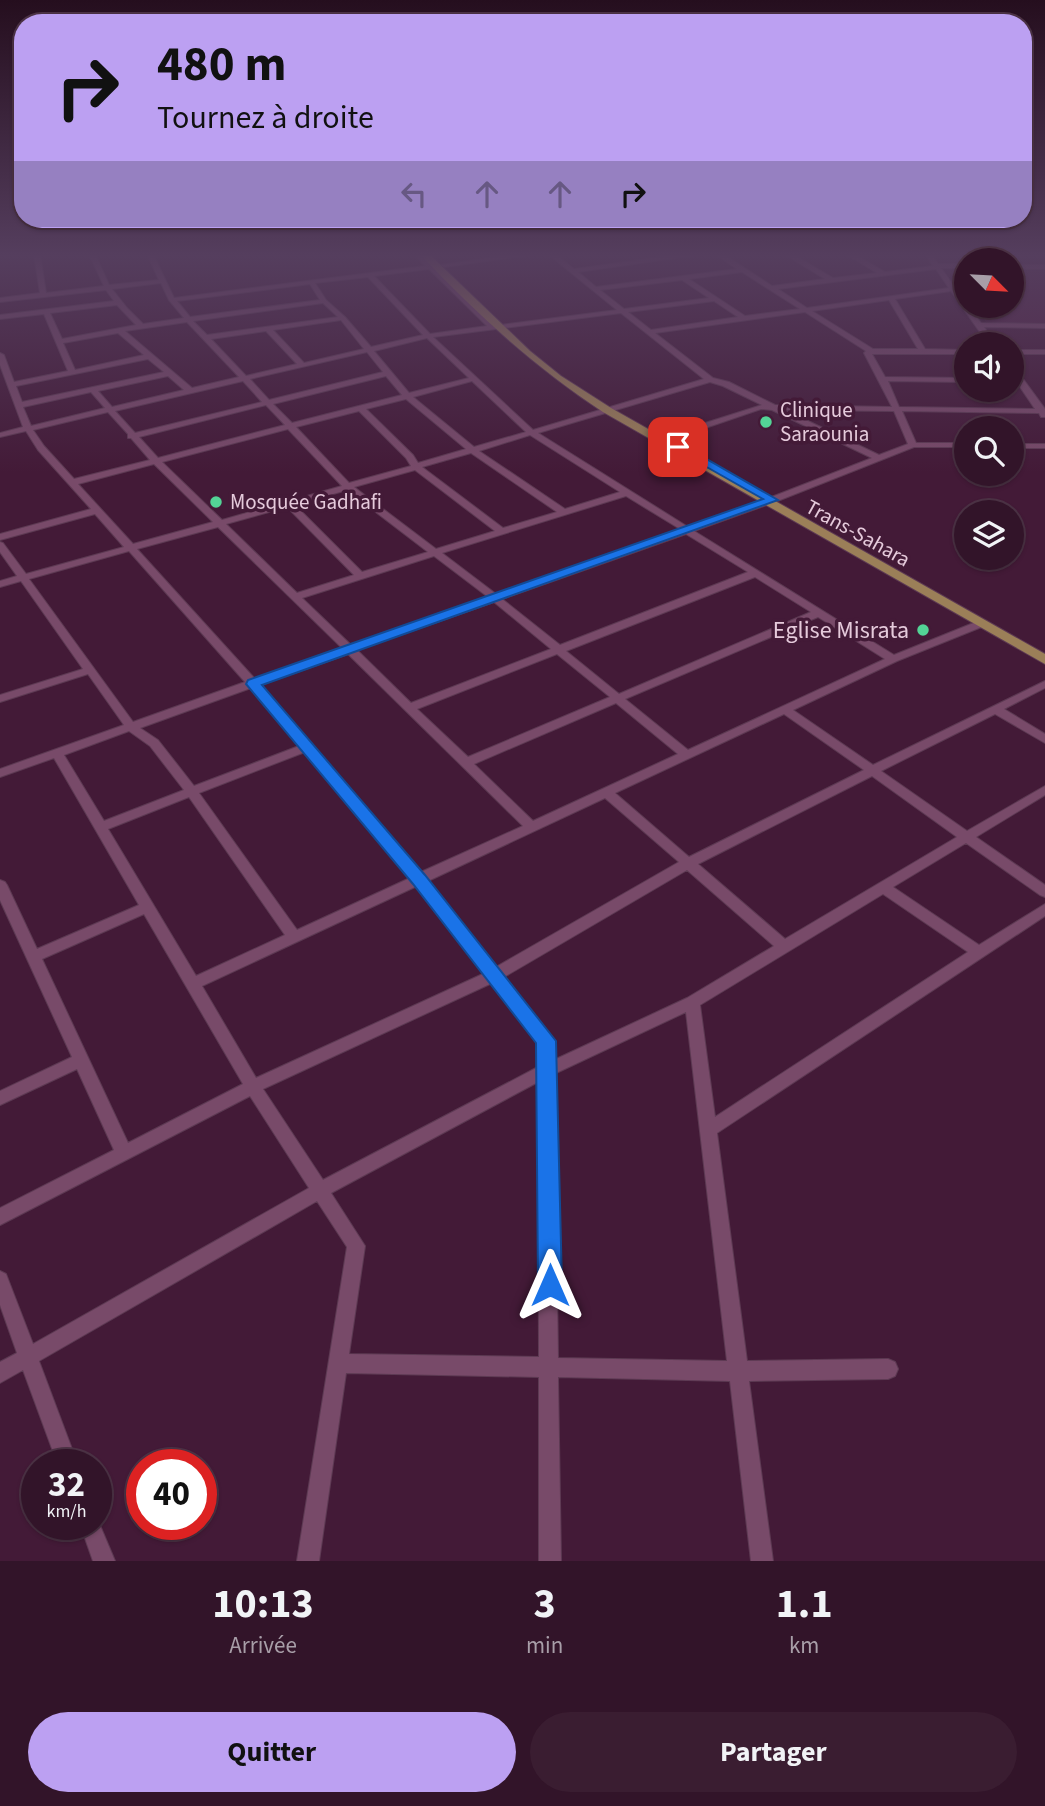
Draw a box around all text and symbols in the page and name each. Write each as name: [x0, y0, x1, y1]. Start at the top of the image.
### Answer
text: 480 m: [157, 30, 286, 100]
icon: right: [42, 42, 133, 133]
text: Tournez à droite: [157, 95, 374, 141]
icon: left: [395, 175, 433, 213]
icon: ahead: [468, 175, 506, 213]
icon: ahead: [541, 175, 579, 213]
icon: right: [614, 175, 652, 213]
north arrow: [954, 248, 1024, 318]
map controls: [954, 248, 1024, 570]
button: sound: [954, 332, 1024, 402]
place label: Clinique Saraounia: [780, 395, 869, 449]
marker: Clinique Saraounia: [758, 414, 774, 430]
button: search: [954, 416, 1024, 486]
pin: [648, 417, 708, 477]
icon: arrive: [659, 428, 697, 466]
place label: Mosquée Gadhafi: [230, 487, 382, 517]
street label: Trans-Sahara: [800, 492, 916, 574]
marker: Mosquée Gadhafi: [208, 494, 224, 510]
button: layers: [954, 500, 1024, 570]
place label: Eglise Misrata: [773, 613, 909, 648]
marker: Eglise Misrata: [915, 622, 931, 638]
position arrow: [513, 1248, 587, 1322]
speed limit sign: 40: [126, 1449, 217, 1540]
text: 32: [48, 1460, 85, 1510]
text: km/h: [47, 1499, 86, 1524]
text: 10:13: [212, 1574, 314, 1634]
text: 3: [534, 1574, 556, 1634]
text: 1.1: [776, 1574, 833, 1634]
text: Arrivée: [229, 1629, 297, 1662]
text: min: [526, 1629, 563, 1662]
text: km: [789, 1629, 819, 1662]
button: Quitter: [28, 1712, 516, 1792]
button: Partager: [530, 1712, 1017, 1792]

